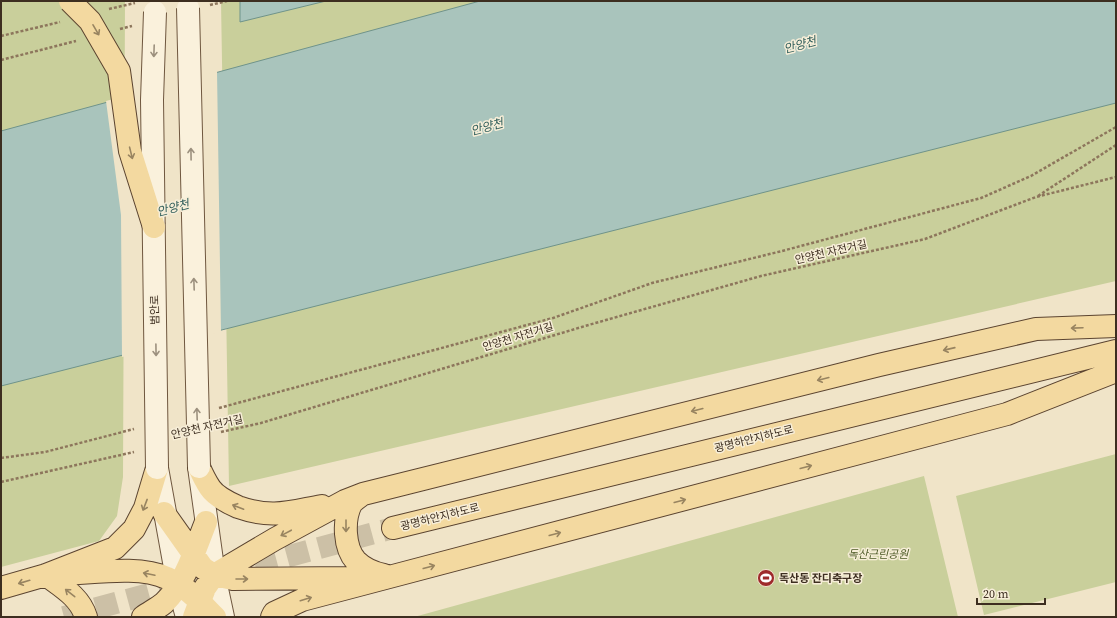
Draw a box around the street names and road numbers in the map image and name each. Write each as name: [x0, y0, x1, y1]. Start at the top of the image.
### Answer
street label: 안양천 자전거길: [794, 236, 868, 268]
street label: 범안로: [147, 295, 163, 325]
street label: 안양천 자전거길: [481, 319, 555, 355]
street label: 안양천 자전거길: [170, 411, 244, 443]
street label: 광명하안지하도로: [713, 422, 795, 456]
street label: 광명하안지하도로: [399, 500, 481, 534]

